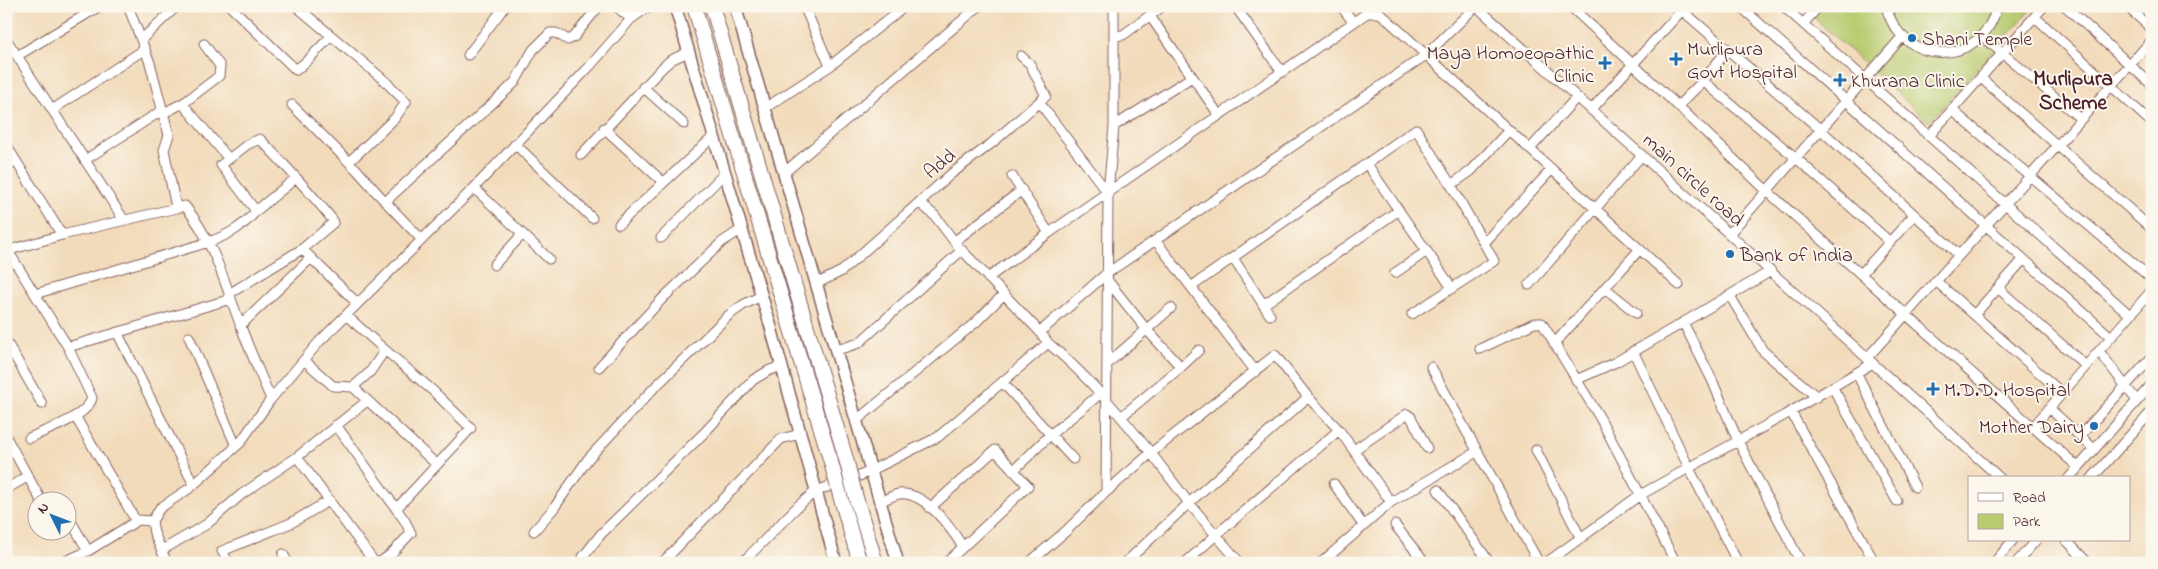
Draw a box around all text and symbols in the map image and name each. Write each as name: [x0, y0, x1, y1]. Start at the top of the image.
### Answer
place label: Shani Temple: [1922, 26, 2032, 55]
marker: Shani Temple: [1906, 32, 1918, 44]
place label: Murlipura Govt Hospital: [1687, 36, 1797, 88]
place label: Maya Homoeopathic Clinic: [1426, 40, 1594, 92]
marker: Murlipura Govt Hospital: [1669, 52, 1683, 66]
marker: Maya Homoeopathic Clinic: [1598, 56, 1612, 70]
district label: Murlipura Scheme: [2033, 65, 2113, 119]
place label: Khurana Clinic: [1851, 68, 1965, 97]
marker: Khurana Clinic: [1833, 73, 1847, 87]
street label: main circle road: [1635, 127, 1750, 235]
street label: Add: [918, 143, 963, 187]
place label: Bank of India: [1739, 242, 1853, 271]
marker: Bank of India: [1724, 248, 1736, 260]
place label: M.D.D. Hospital: [1944, 377, 2070, 406]
marker: M.D.D. Hospital: [1926, 382, 1940, 396]
place label: Mother Dairy: [1979, 414, 2084, 443]
marker: Mother Dairy: [2088, 420, 2100, 432]
legend: [1968, 476, 2130, 542]
text: Road: [2013, 487, 2046, 509]
north arrow: [28, 492, 78, 542]
text: N: [32, 498, 54, 519]
text: Park: [2013, 511, 2041, 533]

